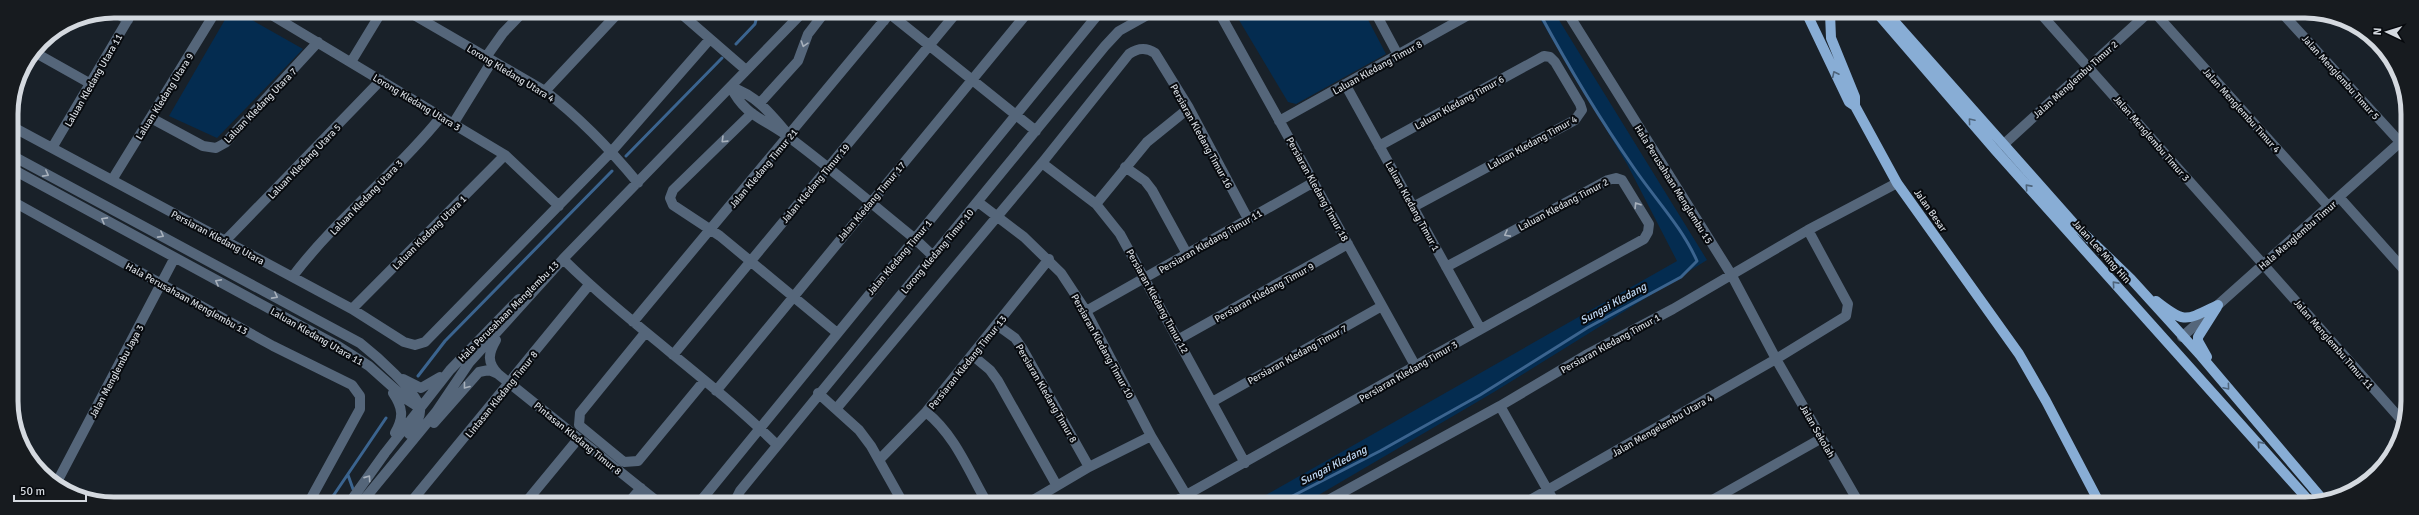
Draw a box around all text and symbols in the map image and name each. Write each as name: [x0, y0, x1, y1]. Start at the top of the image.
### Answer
north arrow: [2367, 12, 2407, 52]
text: N: [2371, 27, 2384, 36]
street label: Laluan Kledang Utara 11: [62, 32, 125, 129]
street label: Jalan Menglembu Timur 5: [2299, 33, 2381, 123]
street label: Laluan Kledang Timur 8: [1331, 38, 1424, 98]
street label: Jalan Menglembu Timur 2: [2031, 39, 2121, 121]
one-way arrow: [801, 40, 809, 47]
street label: Lorong Kledang Utara 4: [464, 43, 557, 105]
street label: Laluan Kledang Utara 9: [133, 51, 196, 142]
street label: Laluan Kledang Utara 7: [222, 66, 300, 146]
street label: Jalan Menglembu Timur 4: [2200, 66, 2283, 156]
one-way arrow: [1832, 70, 1840, 78]
street label: Lorong Kledang Utara 3: [370, 72, 463, 134]
street label: Laluan Kledang Timur 6: [1413, 73, 1506, 133]
street label: Persiaran Kledang Timur 16: [1167, 82, 1235, 191]
street label: Jalan Menglembu Timur 3: [2111, 93, 2192, 184]
street label: Laluan Kledang Timur 4: [1486, 113, 1580, 173]
one-way arrow: [1968, 118, 1975, 126]
street label: Laluan Kledang Utara 5: [266, 122, 344, 202]
street label: Hala Perusahaan Menglembu 15: [1632, 123, 1715, 246]
street label: Jalan Kledang Timur 21: [727, 127, 800, 211]
street label: Persiaran Kledang Timur 18: [1283, 135, 1351, 244]
one-way arrow: [721, 136, 729, 143]
street label: Jalan Kledang Timur 19: [779, 142, 852, 226]
street label: Laluan Kledang Utara 3: [328, 158, 406, 238]
street label: Jalan Kledang Timur 17: [835, 160, 908, 244]
street label: Laluan Kledang Timur 1: [1382, 160, 1442, 253]
one-way arrow: [42, 169, 49, 176]
street label: Laluan Kledang Timur 2: [1516, 176, 1611, 234]
one-way arrow: [2025, 184, 2033, 192]
street label: Jalan Besar: [1911, 187, 1949, 234]
street label: Laluan Kledang Utara 1: [390, 193, 469, 272]
street label: Hala Menglembu Timur: [2256, 198, 2339, 273]
one-way arrow: [1634, 202, 1641, 209]
street label: Lorong Kledang Timur 10: [899, 207, 977, 296]
street label: Persiaran Kledang Timur 11: [1157, 207, 1264, 276]
street label: Persiaran Kledang Utara: [169, 208, 266, 268]
one-way arrow: [101, 217, 108, 225]
street label: Jalan Kledang Timur 1: [865, 218, 935, 298]
street label: Jalan Lee Ming Hin: [2070, 218, 2133, 286]
one-way arrow: [156, 230, 164, 238]
one-way arrow: [1504, 230, 1511, 237]
street label: Persiaran Kledang Timur 12: [1123, 247, 1191, 356]
street label: Hala Perusahaan Menglembu 13: [456, 259, 562, 365]
street label: Hala Perusahaan Menglembu 13: [123, 260, 250, 337]
street label: Persiaran Kledang Timur 9: [1213, 260, 1316, 325]
one-way arrow: [215, 279, 223, 287]
water label: Sungai Kledang: [1578, 279, 1649, 327]
one-way arrow: [2113, 281, 2120, 288]
one-way arrow: [271, 292, 278, 299]
street label: Persiaran Kledang Timur 10: [1068, 292, 1136, 401]
street label: Jalan Menglembu Timur 11: [2291, 297, 2376, 392]
street label: Laluan Kledang Utara 11: [268, 305, 365, 368]
street label: Persiaran Kledang Timur 1: [1559, 311, 1662, 376]
street label: Persiaran Kledang Timur 13: [926, 313, 1009, 412]
street label: Persiaran Kledang Timur 7: [1246, 322, 1349, 387]
street label: Jalan Menglembu Jaya 3: [87, 323, 147, 420]
street label: Persiaran Kledang Timur 3: [1357, 339, 1460, 405]
street label: Persiaran Kledang Timur 8: [1013, 342, 1079, 445]
street label: Lintasan Kledang Timur 8: [463, 349, 541, 440]
one-way arrow: [464, 381, 471, 388]
one-way arrow: [2223, 382, 2230, 389]
street label: Jalan Mengelembu Utara 4: [1610, 392, 1715, 460]
street label: Pintasan Kledang Timur 8: [531, 400, 623, 478]
street label: Jalan Sekolah: [1797, 403, 1837, 460]
water label: Sungai Kledang: [1298, 442, 1370, 488]
one-way arrow: [2258, 442, 2265, 449]
one-way arrow: [363, 475, 371, 482]
scale bar: [14, 477, 86, 503]
text: 50 m: [20, 484, 45, 499]

